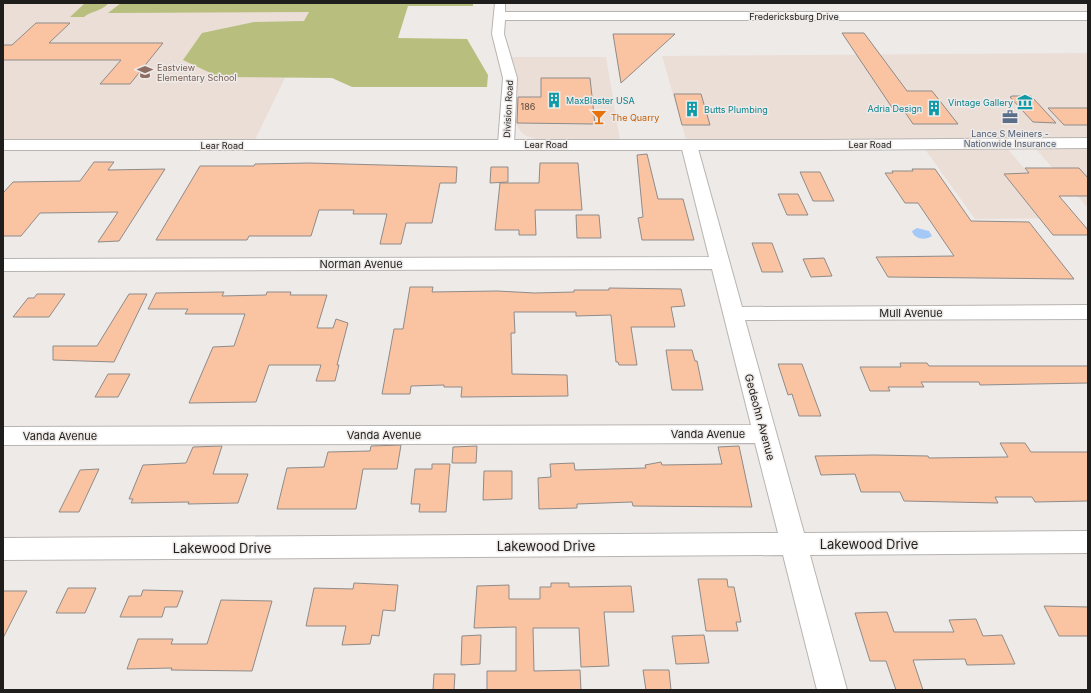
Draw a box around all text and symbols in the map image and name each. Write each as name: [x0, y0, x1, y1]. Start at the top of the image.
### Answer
street label: Fredericksburg Drive: [749, 11, 839, 22]
place label: Eastview Elementary School: [157, 62, 237, 83]
school or university icon: Eastview Elementary School: [136, 63, 154, 81]
street label: Division Road: [501, 80, 515, 138]
building icon: MaxBlaster USA: [545, 91, 563, 109]
museum icon: Vintage Gallery: [1016, 93, 1034, 111]
place label: MaxBlaster USA: [566, 95, 635, 106]
place label: Vintage Gallery: [948, 97, 1013, 108]
building icon: Adria Design: [925, 99, 943, 117]
building icon: Butts Plumbing: [683, 100, 701, 118]
house number: 186: [521, 101, 536, 112]
place label: Adria Design: [867, 103, 922, 114]
place label: Butts Plumbing: [704, 104, 768, 115]
bar icon: The Quarry: [590, 108, 608, 126]
office icon: Lance S Meiners - Nationwide Insurance: [1001, 108, 1019, 126]
place label: The Quarry: [611, 112, 659, 123]
place label: Lance S Meiners - Nationwide Insurance: [964, 128, 1056, 149]
street label: Lear Road: [524, 139, 568, 150]
street label: Lear Road: [848, 139, 892, 150]
street label: Lear Road: [200, 140, 244, 151]
street label: Norman Avenue: [319, 257, 403, 271]
street label: Mull Avenue: [879, 306, 943, 320]
street label: Gedeohn Avenue: [742, 372, 778, 462]
street label: Vanda Avenue: [671, 427, 745, 441]
street label: Vanda Avenue: [347, 428, 421, 442]
street label: Vanda Avenue: [23, 429, 97, 443]
street label: Lakewood Drive: [820, 536, 918, 552]
street label: Lakewood Drive: [497, 538, 595, 554]
street label: Lakewood Drive: [173, 540, 271, 556]

